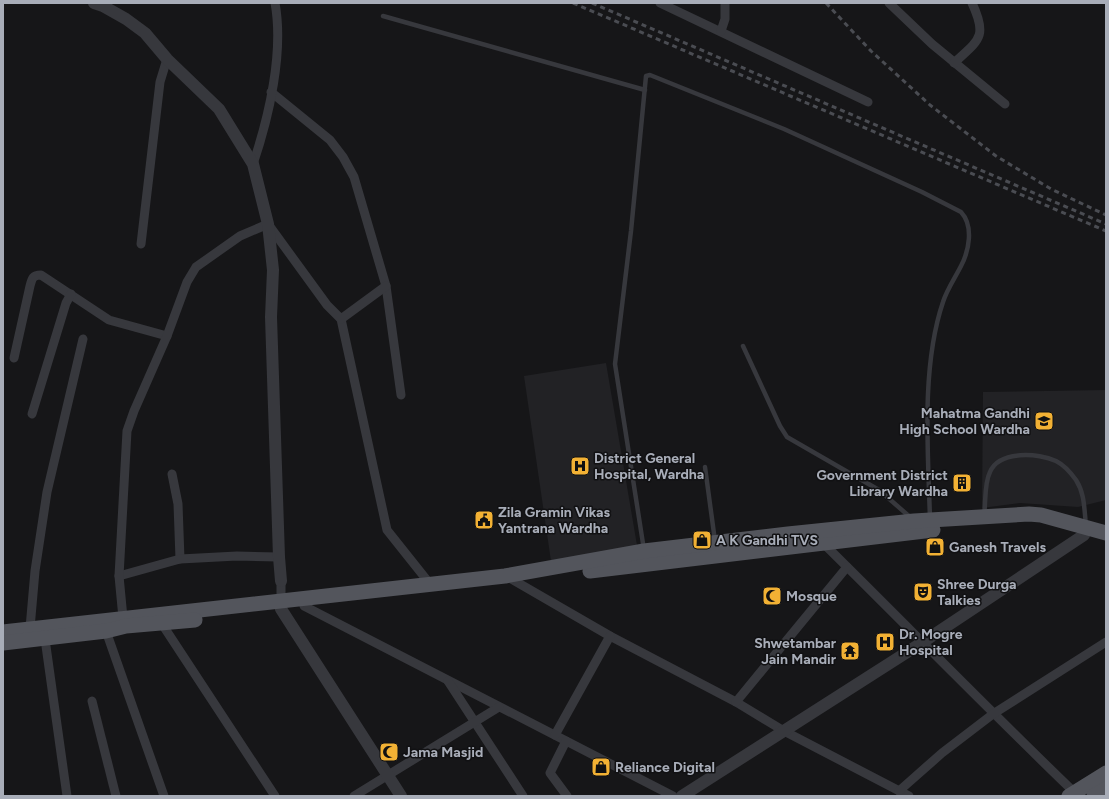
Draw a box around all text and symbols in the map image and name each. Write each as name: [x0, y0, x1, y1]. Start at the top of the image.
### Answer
place label: Mahatma Gandhi High School Wardha: [899, 405, 1030, 438]
school or university icon: Mahatma Gandhi High School Wardha: [1033, 410, 1055, 432]
place label: District General Hospital, Wardha: [594, 450, 704, 483]
hospital icon: District General Hospital, Wardha: [569, 455, 591, 477]
place label: Government District Library Wardha: [816, 467, 948, 500]
building icon: Government District Library Wardha: [951, 472, 973, 494]
place label: Zila Gramin Vikas Yantrana Wardha: [498, 504, 610, 537]
public building icon: Zila Gramin Vikas Yantrana Wardha: [473, 509, 495, 531]
shop icon: A K Gandhi TVS: [691, 529, 713, 551]
place label: A K Gandhi TVS: [716, 532, 818, 549]
shop icon: Ganesh Travels: [924, 536, 946, 558]
place label: Ganesh Travels: [949, 539, 1046, 556]
place label: Shree Durga Talkies: [937, 576, 1017, 609]
theatre icon: Shree Durga Talkies: [912, 581, 934, 603]
mosque icon: Mosque: [761, 585, 783, 607]
place label: Mosque: [786, 588, 837, 605]
place label: Dr. Mogre Hospital: [899, 626, 963, 659]
hospital icon: Dr. Mogre Hospital: [874, 631, 896, 653]
place label: Shwetambar Jain Mandir: [754, 635, 837, 668]
temple icon: Shwetambar Jain Mandir: [839, 640, 861, 662]
mosque icon: Jama Masjid: [378, 741, 400, 763]
place label: Jama Masjid: [403, 744, 483, 761]
shop icon: Reliance Digital: [590, 756, 612, 778]
place label: Reliance Digital: [615, 759, 715, 776]

